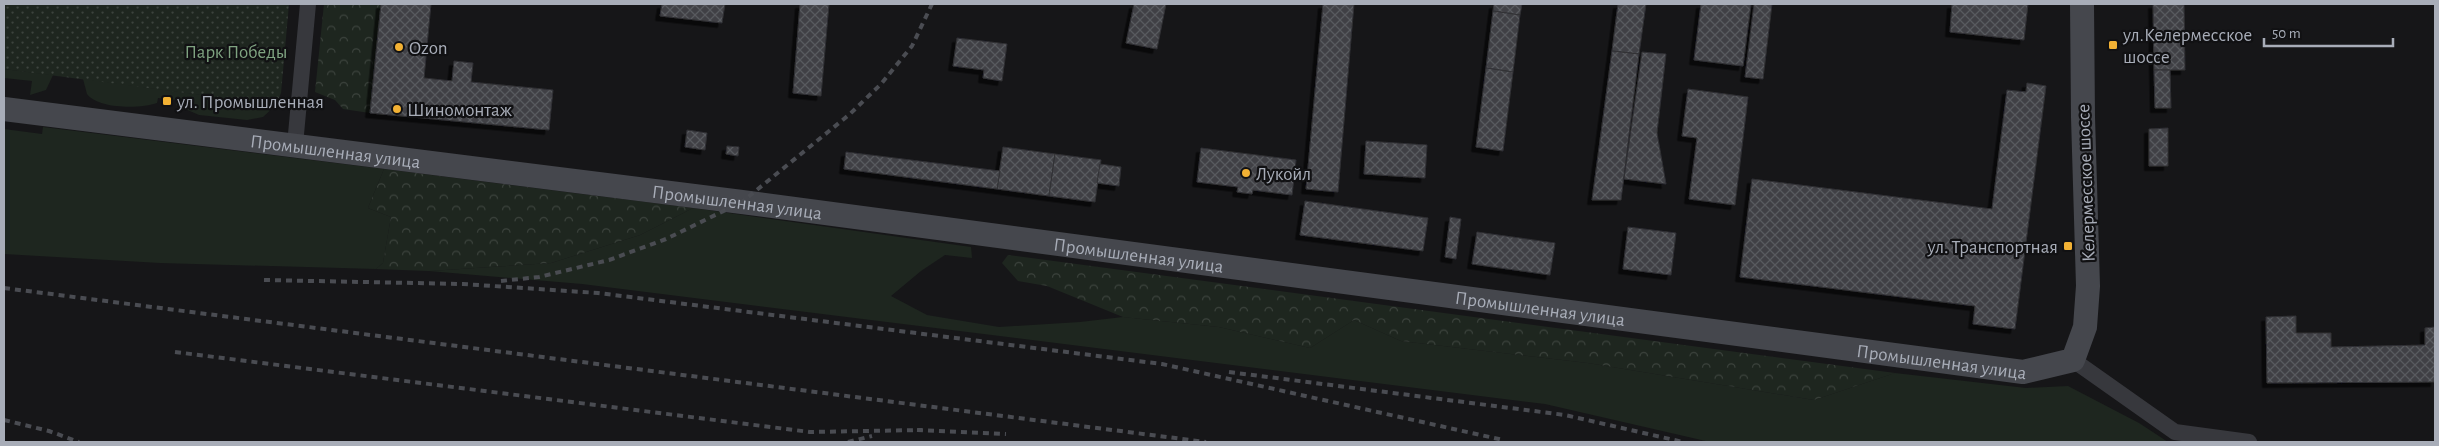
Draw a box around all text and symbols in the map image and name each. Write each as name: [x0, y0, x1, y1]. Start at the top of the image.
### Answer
scale bar: [2264, 15, 2393, 47]
place label: ул.Келермесское шоссе: [2122, 26, 2252, 67]
text: 50 m: [2272, 26, 2301, 41]
place label: Ozon: [409, 39, 448, 58]
marker: ул.Келермесское шоссе: [2107, 39, 2119, 51]
marker: Ozon: [393, 41, 405, 53]
park label: Парк Победы: [185, 43, 287, 62]
place label: ул. Промышленная: [176, 93, 324, 112]
marker: ул. Промышленная: [161, 95, 173, 107]
place label: Шиномонтаж: [407, 101, 513, 120]
marker: Шиномонтаж: [391, 103, 403, 115]
street label: Келермесское шоссе: [2074, 104, 2099, 262]
street label: Промышленная улица: [249, 132, 422, 172]
place label: Лукойл: [1256, 165, 1311, 184]
marker: Лукойл: [1240, 167, 1252, 179]
street label: Промышленная улица: [651, 183, 824, 224]
street label: Промышленная улица: [1052, 235, 1225, 277]
place label: ул. Транспортная: [1927, 238, 2058, 257]
marker: ул. Транспортная: [2062, 240, 2074, 252]
street label: Промышленная улица: [1454, 289, 1626, 330]
street label: Промышленная улица: [1855, 342, 2028, 383]

